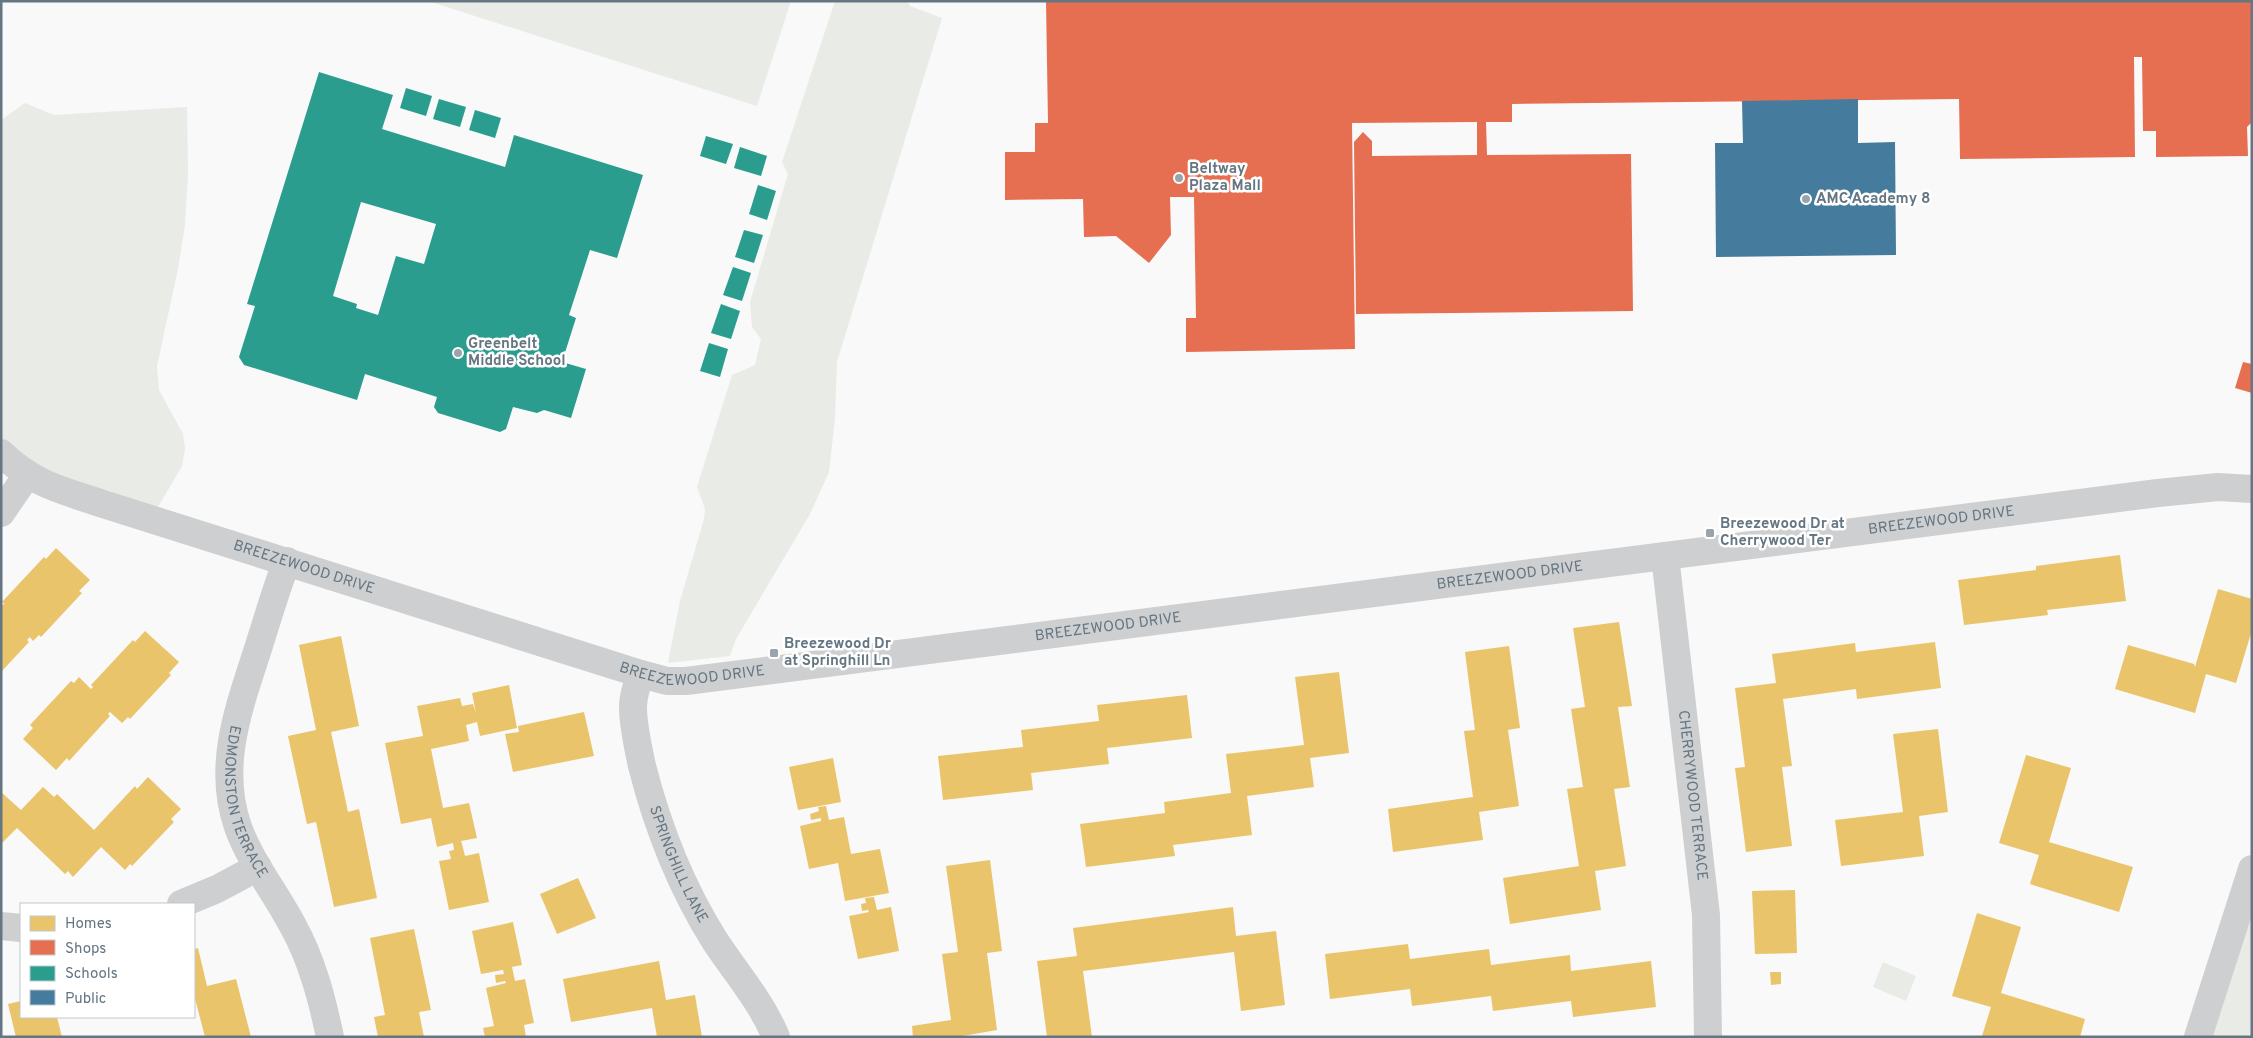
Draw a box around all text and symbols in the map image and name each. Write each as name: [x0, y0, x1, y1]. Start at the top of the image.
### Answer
place label: Beltway Plaza Mall: [1189, 160, 1261, 196]
marker: Beltway Plaza Mall: [1173, 172, 1185, 184]
place label: AMC Academy 8: [1816, 190, 1930, 209]
marker: AMC Academy 8: [1800, 193, 1812, 205]
place label: Greenbelt Middle School: [468, 335, 566, 371]
marker: Greenbelt Middle School: [452, 347, 464, 359]
street label: BREEZEWOOD DRIVE: [1867, 502, 2016, 539]
place label: Breezewood Dr at Cherrywood Ter: [1720, 515, 1845, 551]
marker: Breezewood Dr at Cherrywood Ter: [1704, 527, 1716, 539]
street label: BREEZEWOOD DRIVE: [231, 536, 377, 599]
street label: BREEZEWOOD DRIVE: [1436, 557, 1584, 595]
street label: BREEZEWOOD DRIVE: [1034, 608, 1182, 646]
place label: Breezewood Dr at Springhill Ln: [784, 635, 892, 671]
marker: Breezewood Dr at Springhill Ln: [768, 647, 780, 659]
street label: BREEZEWOOD DRIVE: [617, 658, 766, 691]
street label: CHERRYWOOD TERRACE: [1673, 709, 1711, 882]
street label: EDMONSTON TERRACE: [220, 724, 272, 882]
street label: SPRINGHILL LANE: [644, 803, 712, 927]
legend: [20, 903, 195, 1018]
text: Homes: [65, 915, 112, 934]
text: Shops: [65, 940, 106, 959]
text: Schools: [65, 965, 118, 984]
text: Public: [65, 990, 106, 1009]

